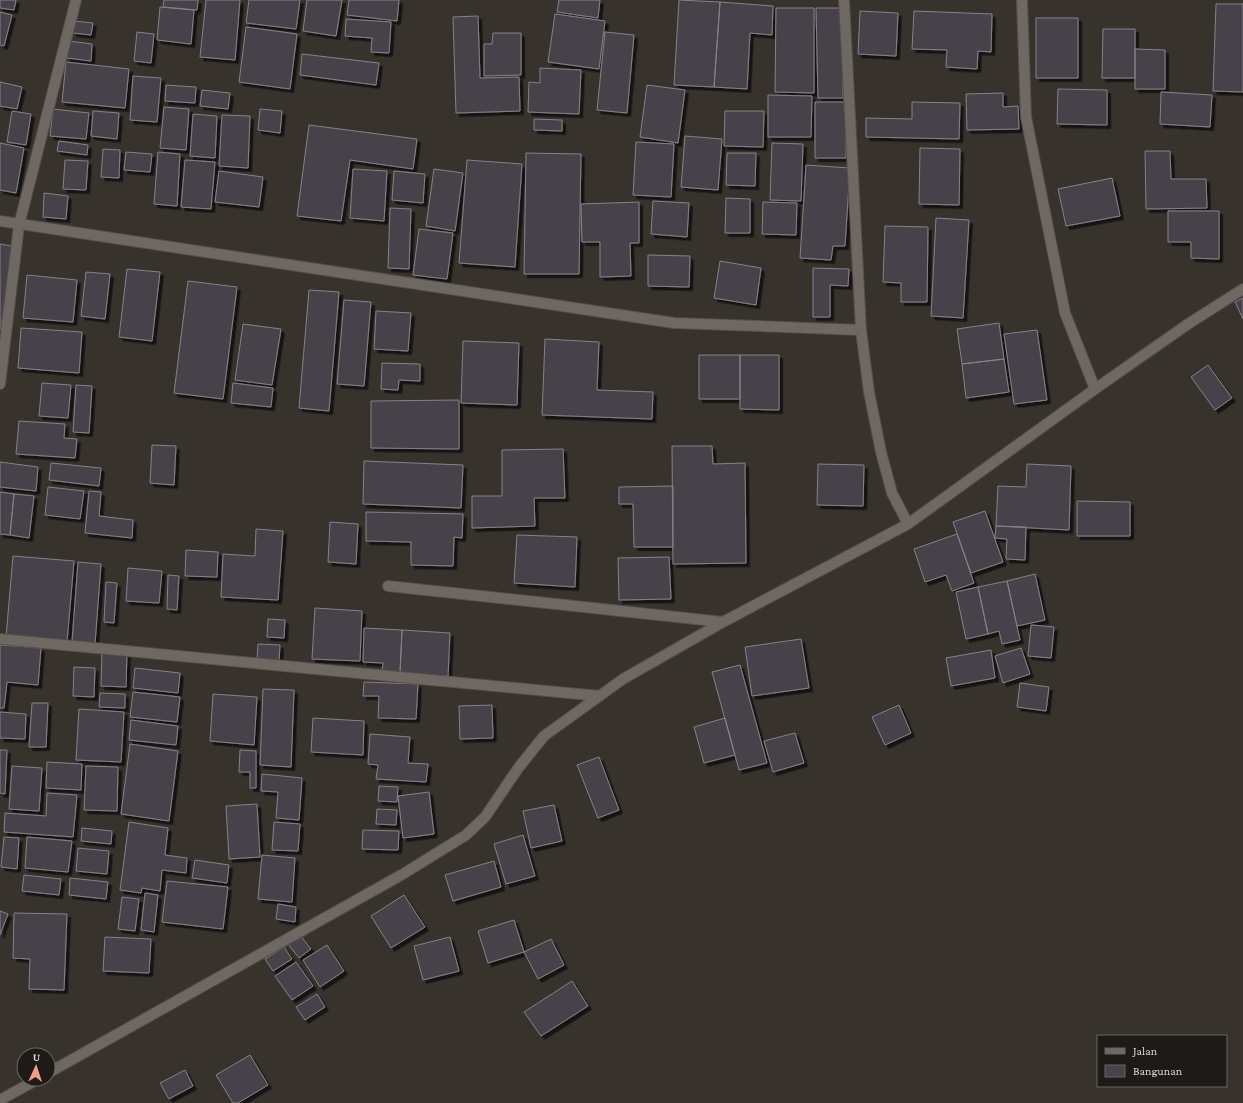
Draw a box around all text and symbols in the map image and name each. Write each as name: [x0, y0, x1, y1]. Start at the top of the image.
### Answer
legend: [1097, 1035, 1227, 1087]
text: Jalan: [1132, 1044, 1158, 1058]
north arrow: [16, 1047, 56, 1087]
text: U: [32, 1051, 41, 1063]
text: Bangunan: [1133, 1064, 1183, 1078]

